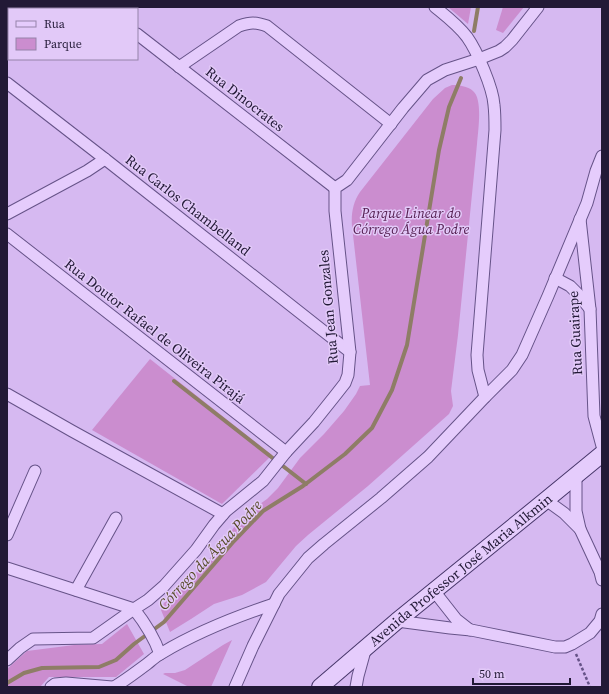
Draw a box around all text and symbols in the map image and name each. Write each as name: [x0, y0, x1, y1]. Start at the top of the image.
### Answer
legend: [8, 8, 138, 60]
text: Rua: [44, 16, 66, 32]
text: Parque: [44, 36, 82, 52]
street label: Rua Dinocrates: [201, 62, 289, 136]
street label: Rua Carlos Chambelland: [121, 150, 255, 260]
park label: Parque Linear do Córrego Água Podre: [353, 203, 469, 239]
street label: Rua Jean Gonzales: [313, 249, 343, 365]
street label: Rua Doutor Rafael de Oliveira Pirajá: [60, 254, 250, 409]
street label: Rua Guairape: [563, 290, 587, 376]
street label: Avenida Professor José Maria Alkmin: [365, 489, 557, 651]
water label: Córrego da Água Podre: [153, 495, 266, 614]
scale bar: [473, 660, 570, 686]
text: 50 m: [479, 666, 505, 682]

